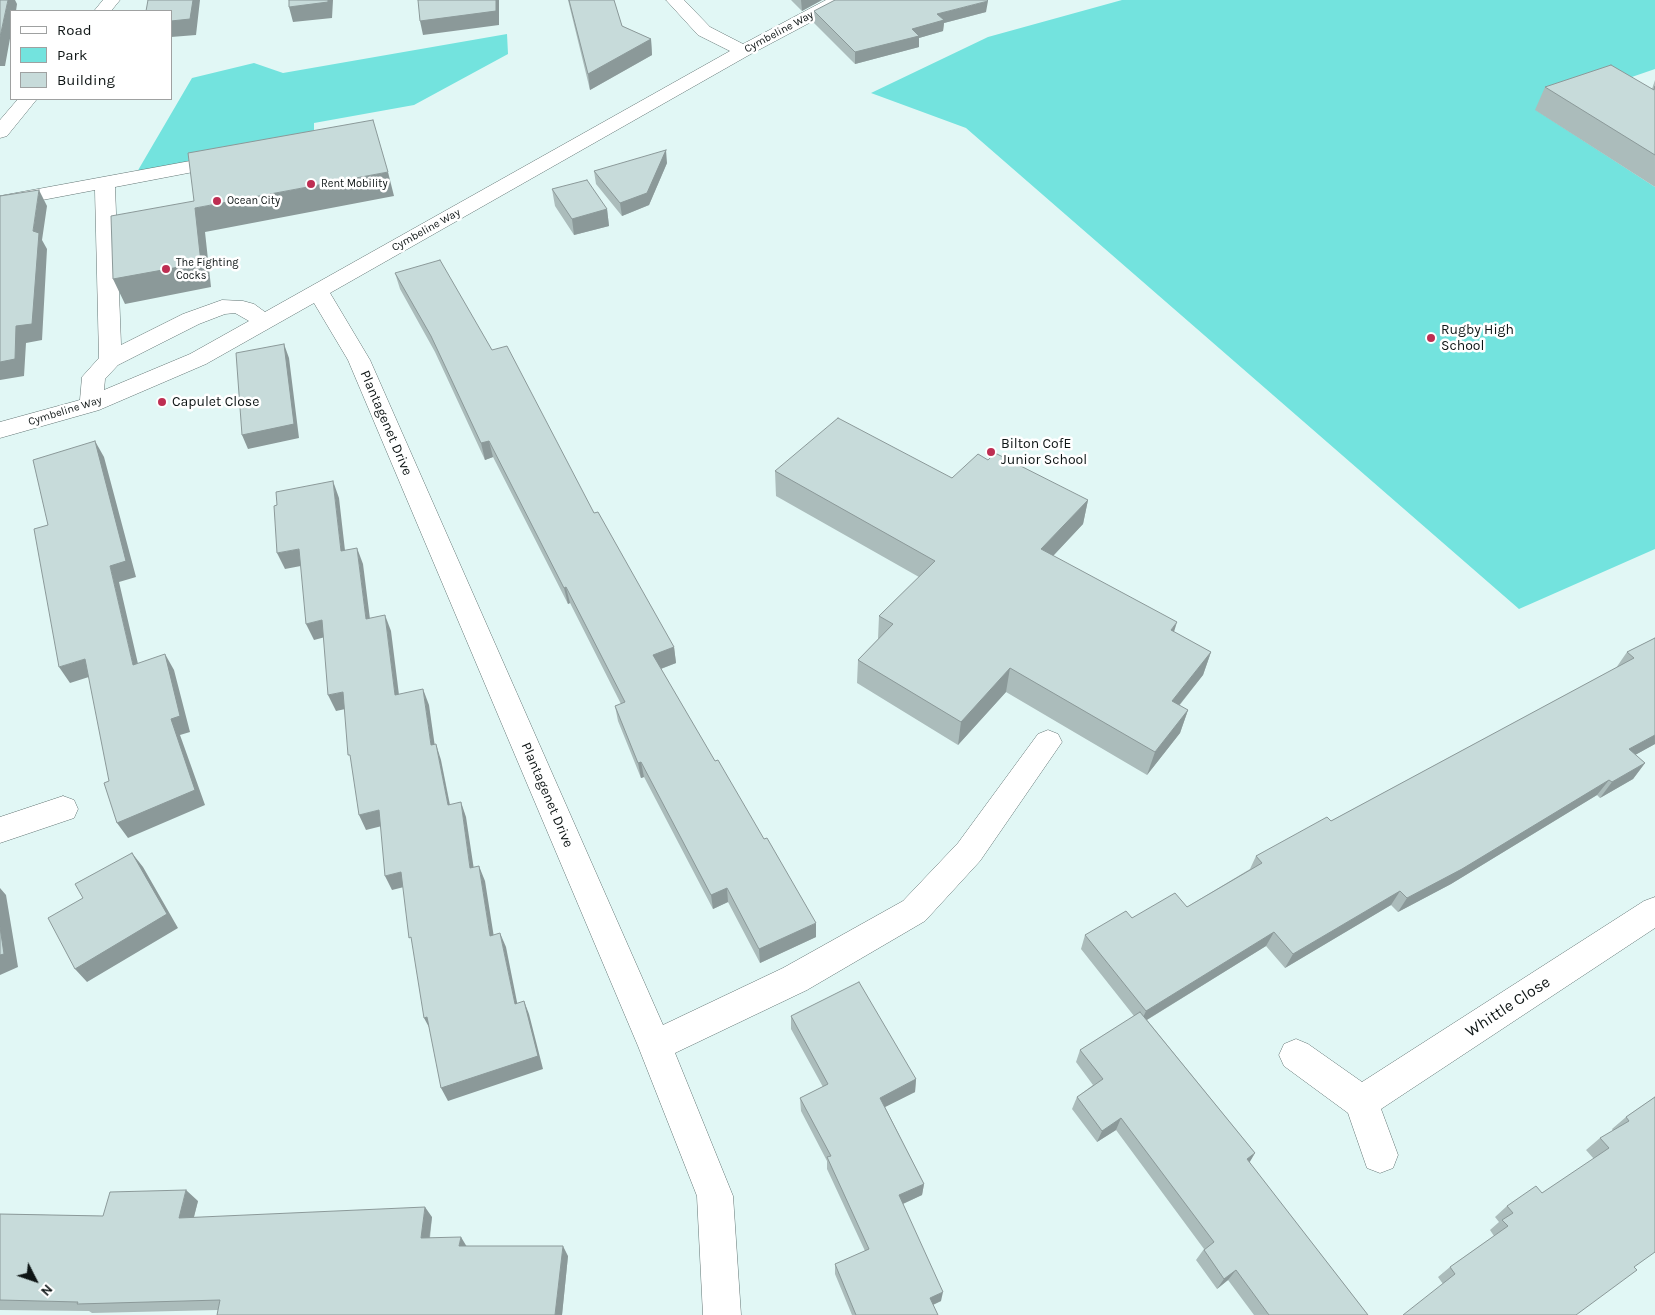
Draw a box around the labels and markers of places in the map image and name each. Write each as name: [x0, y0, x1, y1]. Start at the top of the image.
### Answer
place label: Rent Mobility: [321, 177, 388, 191]
marker: Rent Mobility: [305, 178, 317, 190]
place label: Ocean City: [227, 194, 280, 208]
marker: Ocean City: [211, 195, 223, 207]
place label: The Fighting Cocks: [176, 256, 239, 282]
marker: The Fighting Cocks: [160, 263, 172, 275]
place label: Rugby High School: [1441, 322, 1514, 354]
marker: Rugby High School: [1425, 332, 1437, 344]
place label: Capulet Close: [172, 394, 259, 410]
marker: Capulet Close: [156, 396, 168, 408]
place label: Bilton CofE Junior School: [1001, 436, 1087, 468]
marker: Bilton CofE Junior School: [985, 446, 997, 458]

